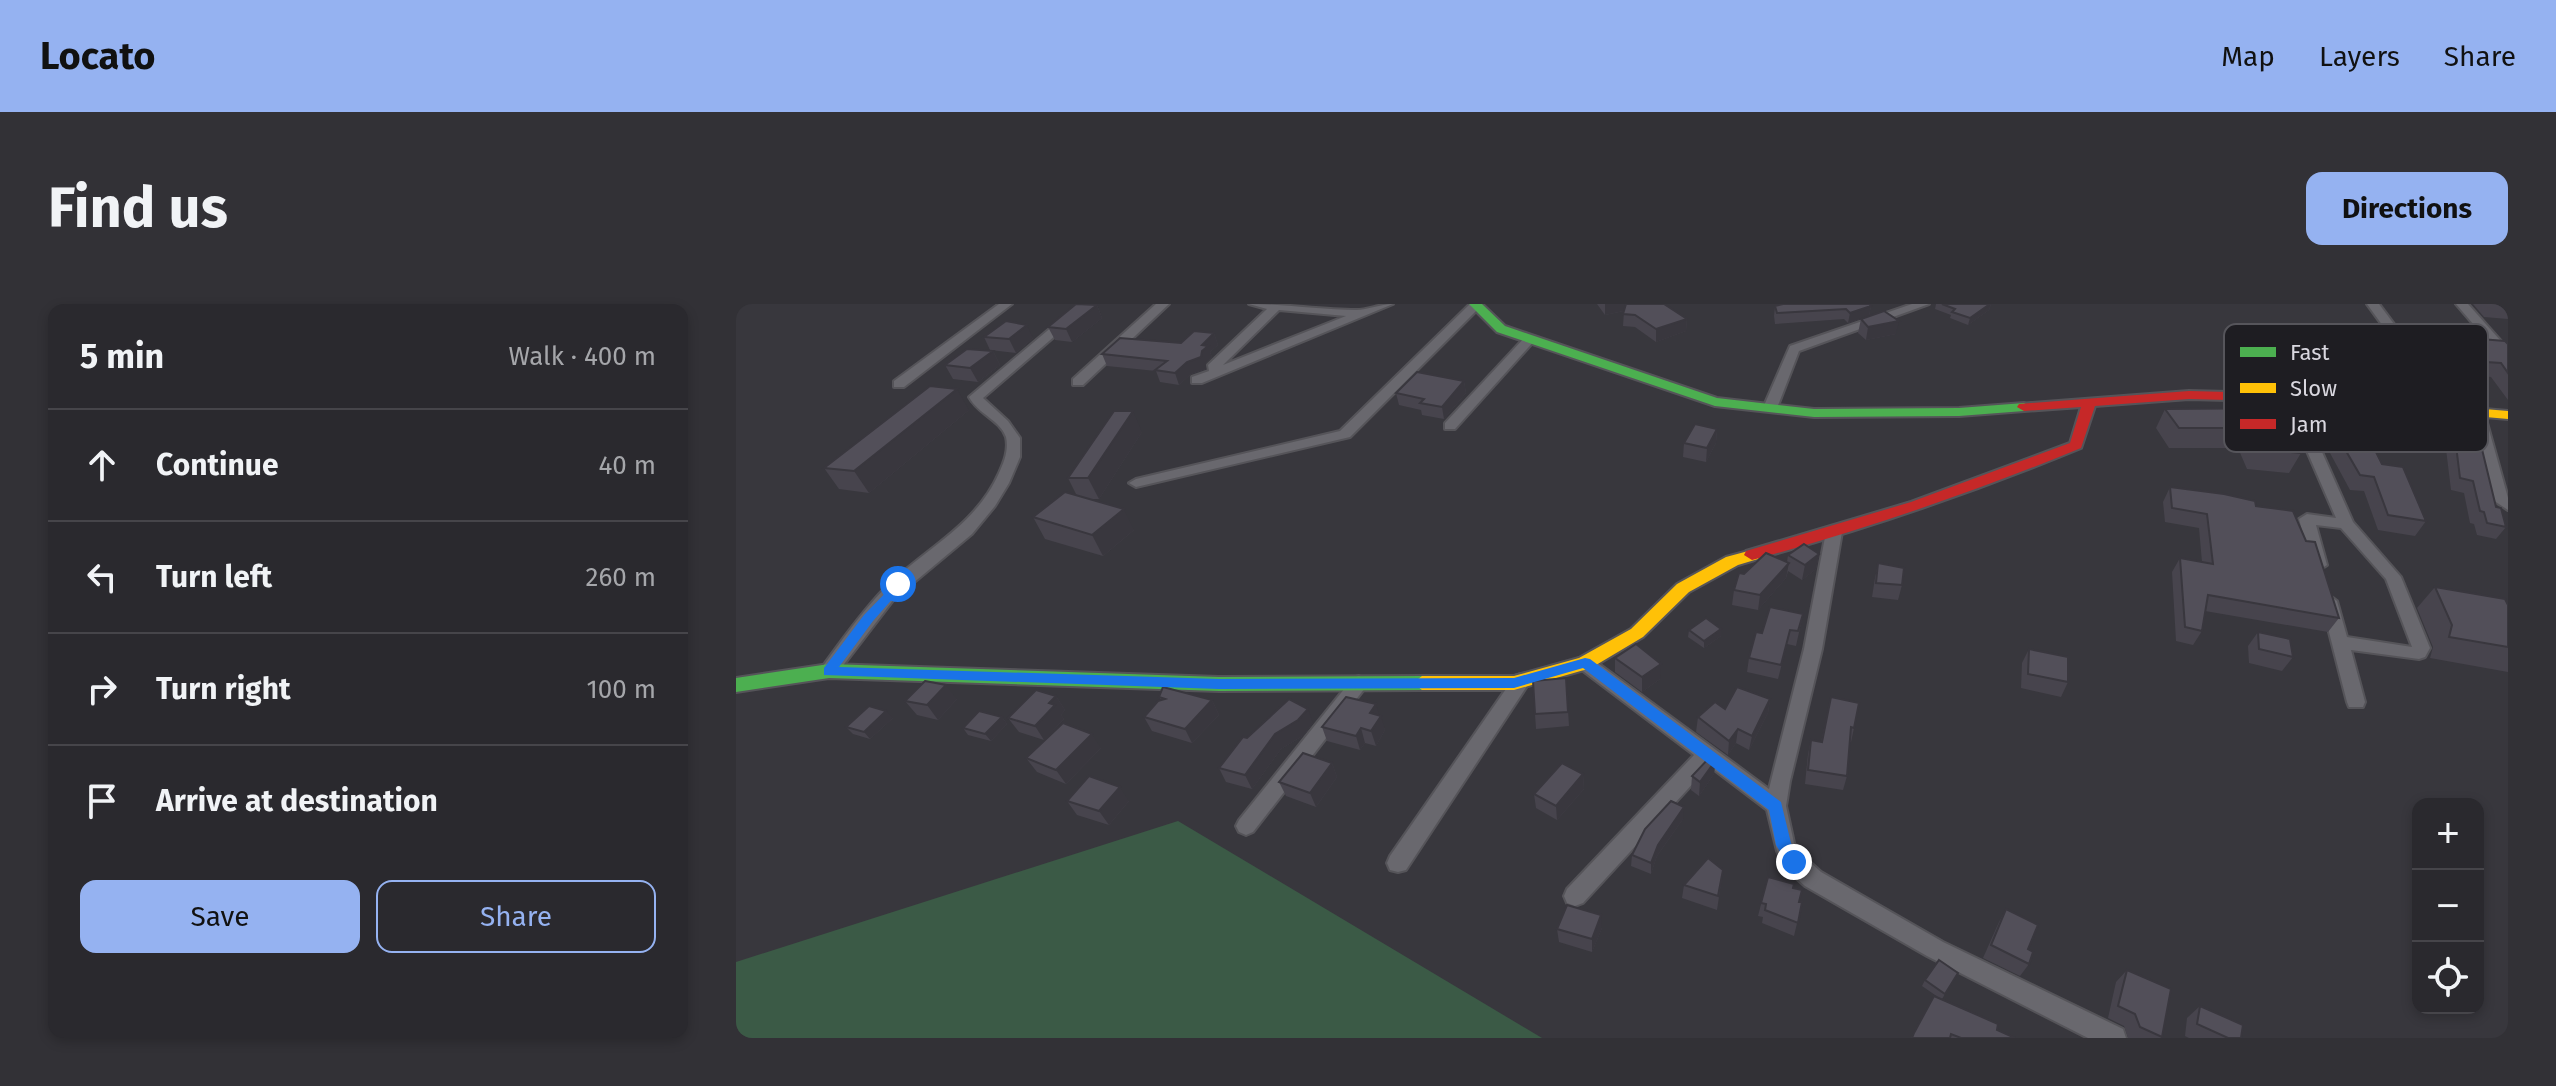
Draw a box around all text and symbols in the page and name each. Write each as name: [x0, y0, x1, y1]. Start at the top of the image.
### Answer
text: Locato: [40, 33, 156, 79]
text: Map: [2221, 40, 2275, 73]
text: Layers: [2319, 40, 2400, 73]
text: Share: [2444, 40, 2516, 73]
button: Directions: [2306, 172, 2508, 245]
text: Find us: [48, 175, 228, 242]
legend: [2224, 324, 2488, 452]
text: 5 min: [80, 336, 164, 377]
text: Fast: [2290, 339, 2330, 366]
text: Walk · 400 m: [508, 341, 656, 372]
text: Slow: [2290, 375, 2337, 402]
text: Jam: [2290, 411, 2328, 438]
icon: ahead: [80, 443, 124, 487]
text: Continue: [156, 447, 279, 483]
text: 40 m: [598, 450, 656, 481]
icon: left: [80, 555, 124, 599]
text: Turn left: [156, 559, 272, 595]
text: 260 m: [586, 562, 656, 593]
route start: [880, 566, 916, 602]
icon: right: [80, 667, 124, 711]
text: Turn right: [156, 671, 291, 707]
text: 100 m: [587, 674, 656, 705]
icon: arrive: [80, 779, 124, 823]
text: Arrive at destination: [156, 783, 438, 819]
map controls: [2412, 798, 2484, 1014]
button: +: [2412, 798, 2484, 870]
route end: [1776, 844, 1812, 880]
button: −: [2412, 870, 2484, 942]
button: Save: [80, 880, 360, 953]
button: Share: [376, 880, 656, 953]
button: locate: [2412, 942, 2484, 1014]

